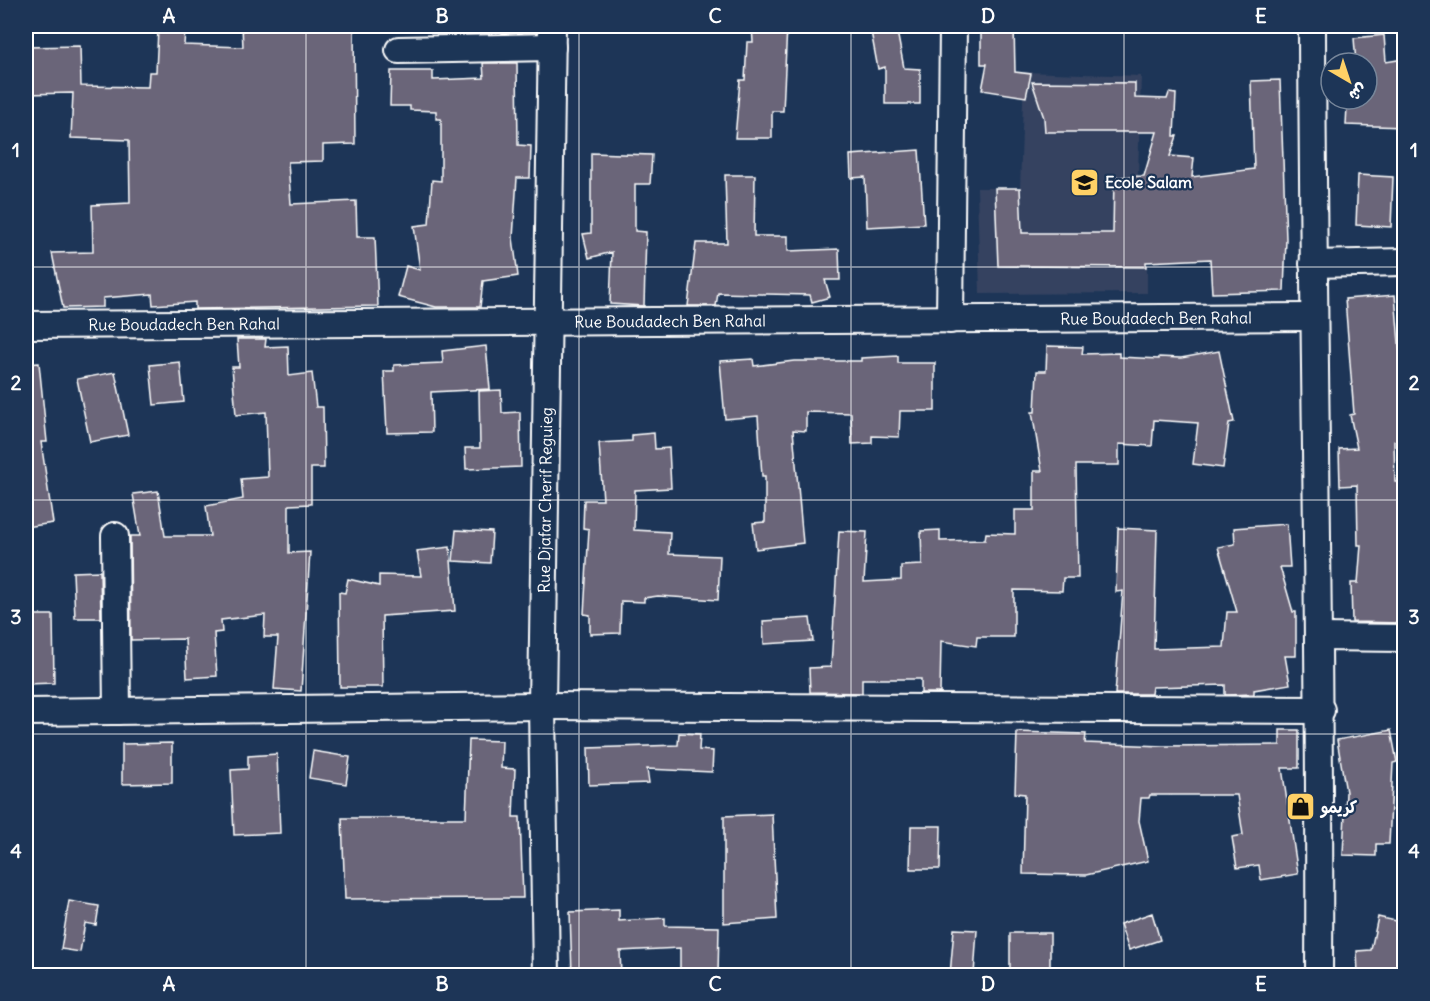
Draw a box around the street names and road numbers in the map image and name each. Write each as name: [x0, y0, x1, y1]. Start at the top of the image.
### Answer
street label: Rue Boudadech Ben Rahal: [1060, 307, 1252, 329]
street label: Rue Boudadech Ben Rahal: [574, 310, 766, 332]
street label: Rue Boudadech Ben Rahal: [88, 313, 280, 335]
street label: Rue Djafar Cherif Reguieg: [534, 407, 556, 593]

